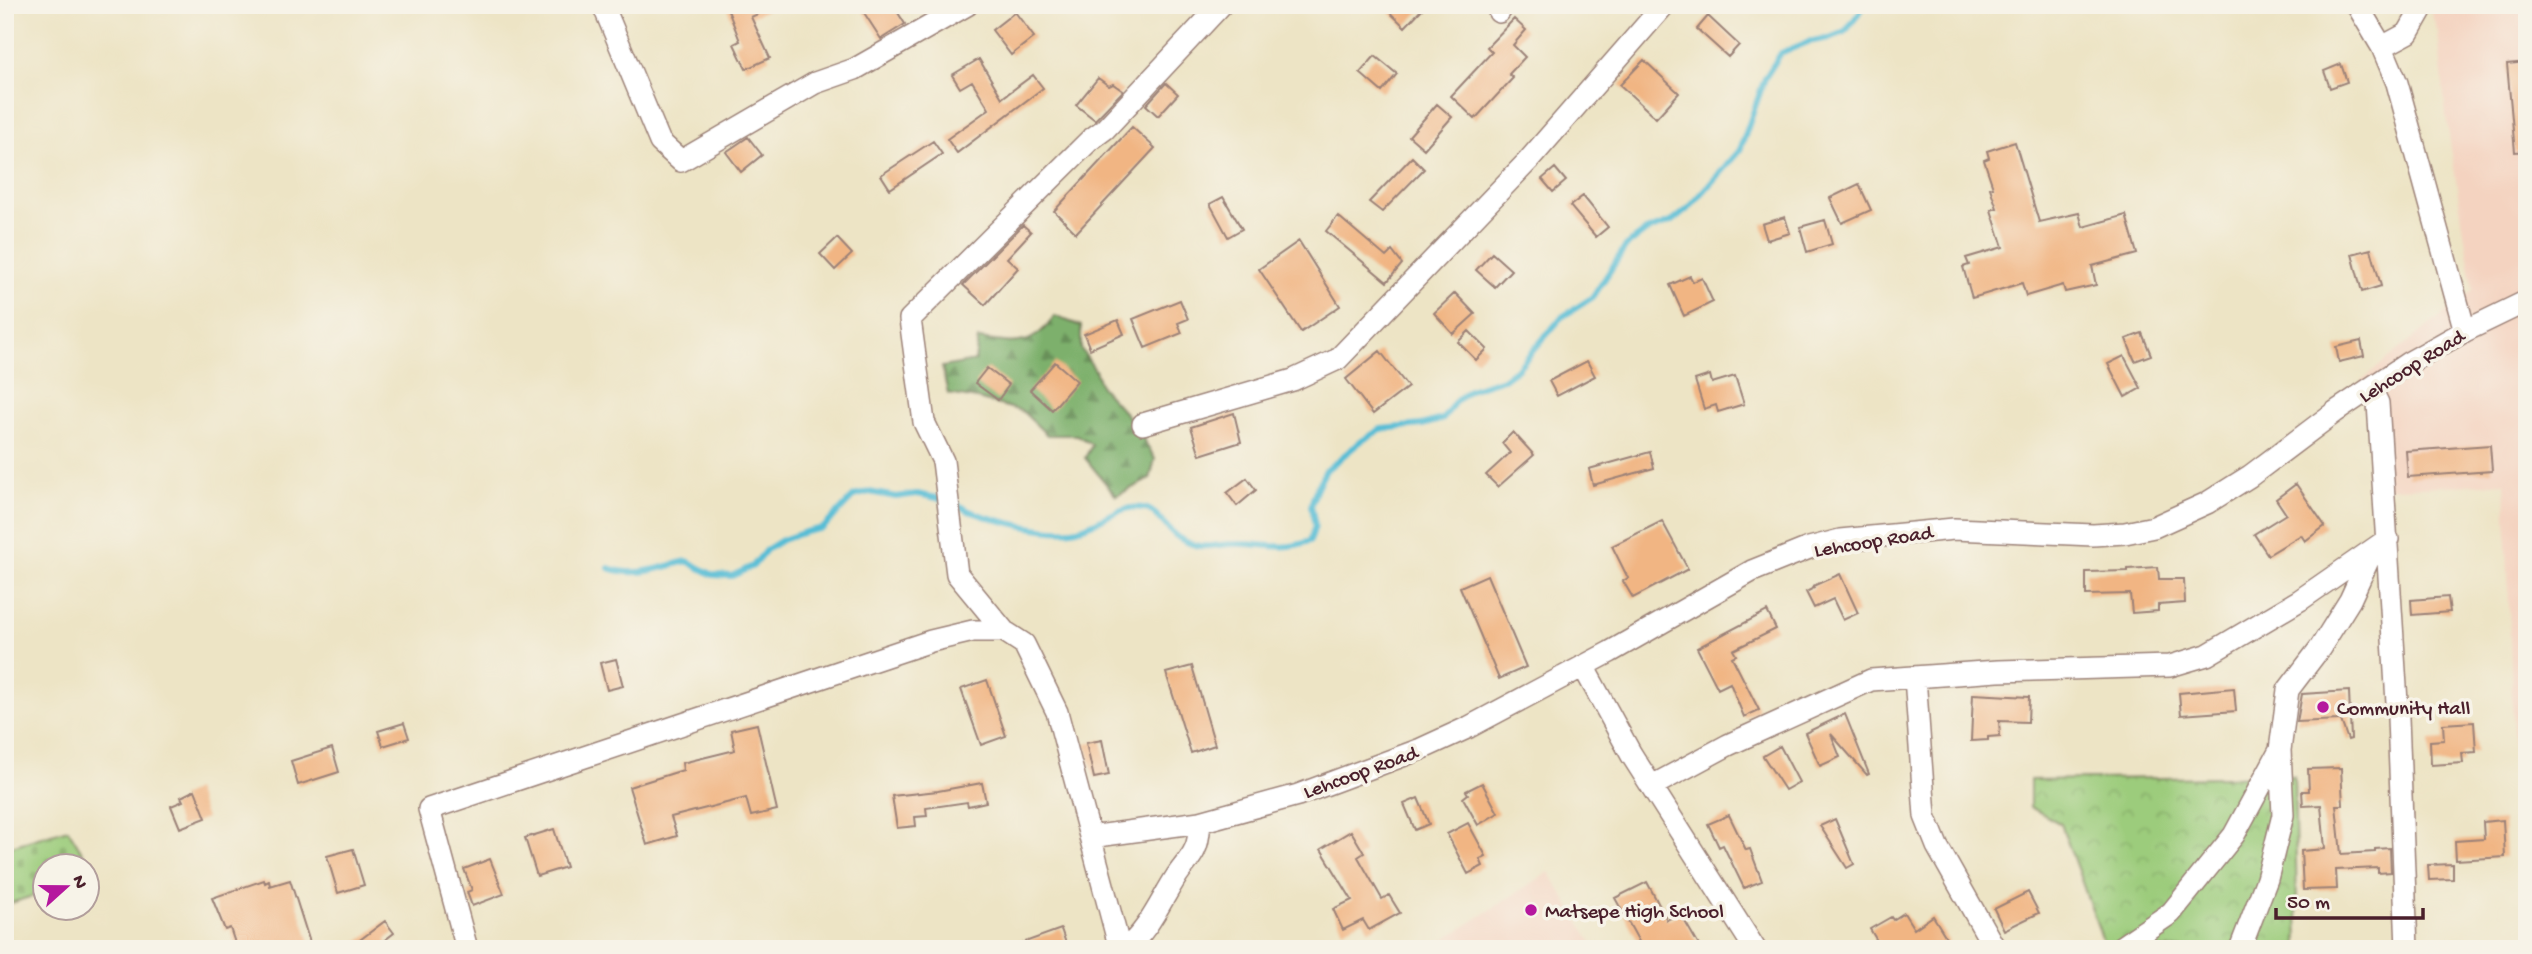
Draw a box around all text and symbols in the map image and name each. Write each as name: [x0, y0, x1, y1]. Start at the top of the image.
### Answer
street label: Lehcoop Road: [2355, 325, 2472, 410]
street label: Lehcoop Road: [1812, 521, 1936, 565]
place label: Community Hall: [2337, 698, 2470, 723]
marker: Community Hall: [2315, 699, 2331, 715]
street label: Lehcoop Road: [1301, 741, 1423, 807]
north arrow: [32, 852, 102, 922]
text: N: [66, 872, 92, 892]
scale bar: [2276, 877, 2424, 921]
text: 50 m: [2287, 892, 2330, 917]
place label: Matsepe High School: [1545, 901, 1724, 926]
marker: Matsepe High School: [1523, 902, 1539, 918]

